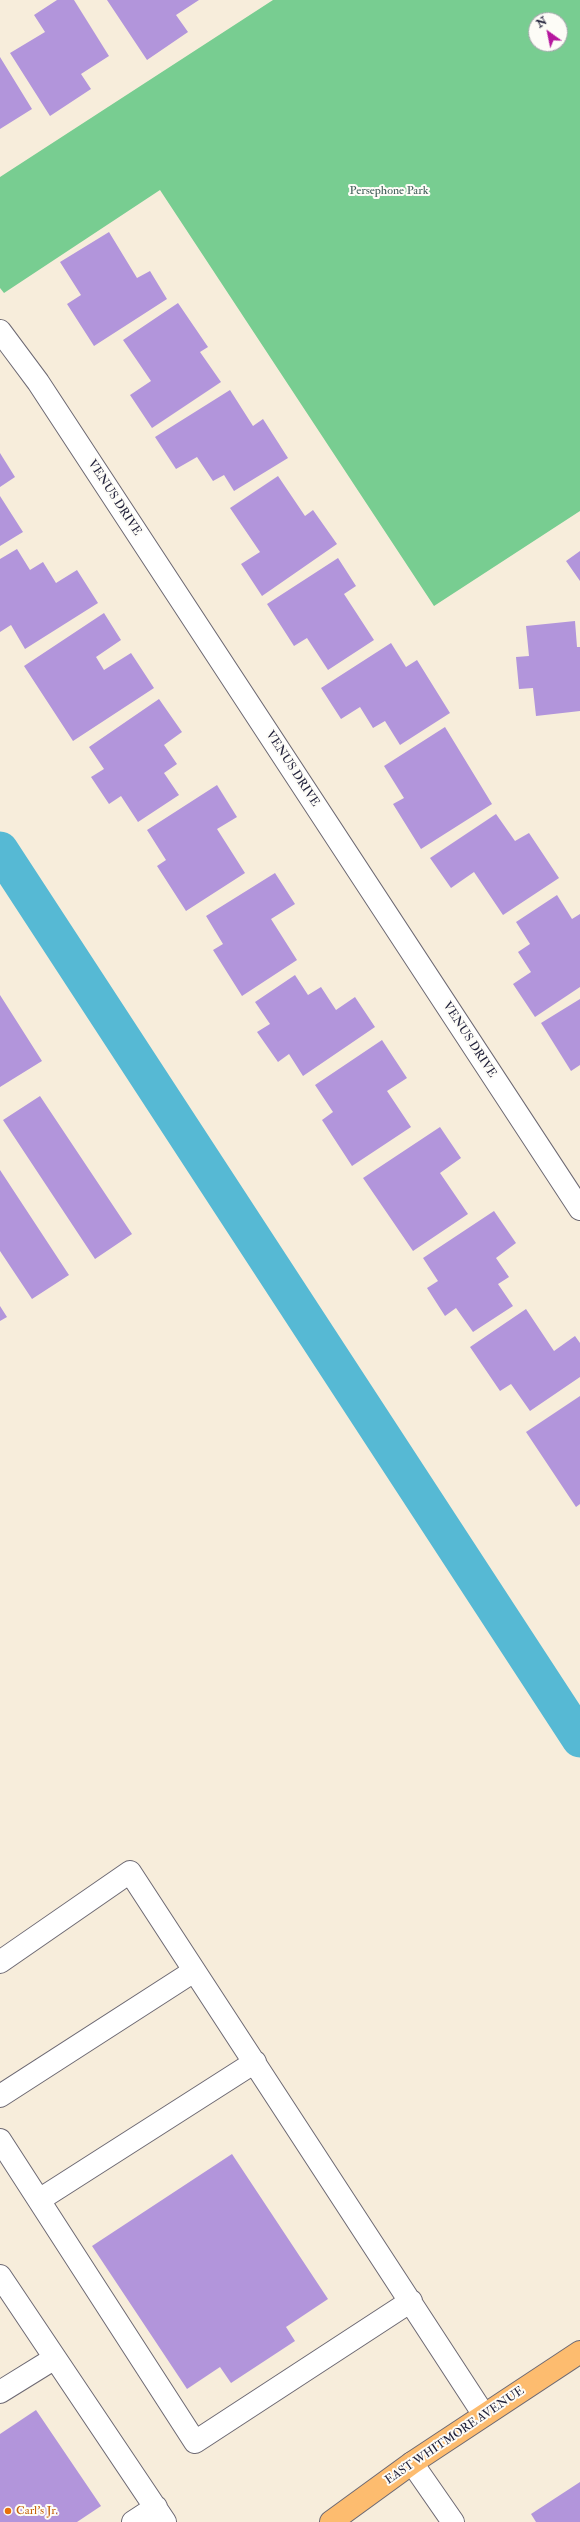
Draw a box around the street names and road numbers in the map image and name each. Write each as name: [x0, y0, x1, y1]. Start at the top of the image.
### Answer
street label: VENUS DRIVE: [84, 457, 144, 539]
street label: VENUS DRIVE: [262, 728, 322, 810]
street label: VENUS DRIVE: [439, 999, 499, 1081]
street label: EAST WHITMORE AVENUE: [383, 2384, 527, 2488]

